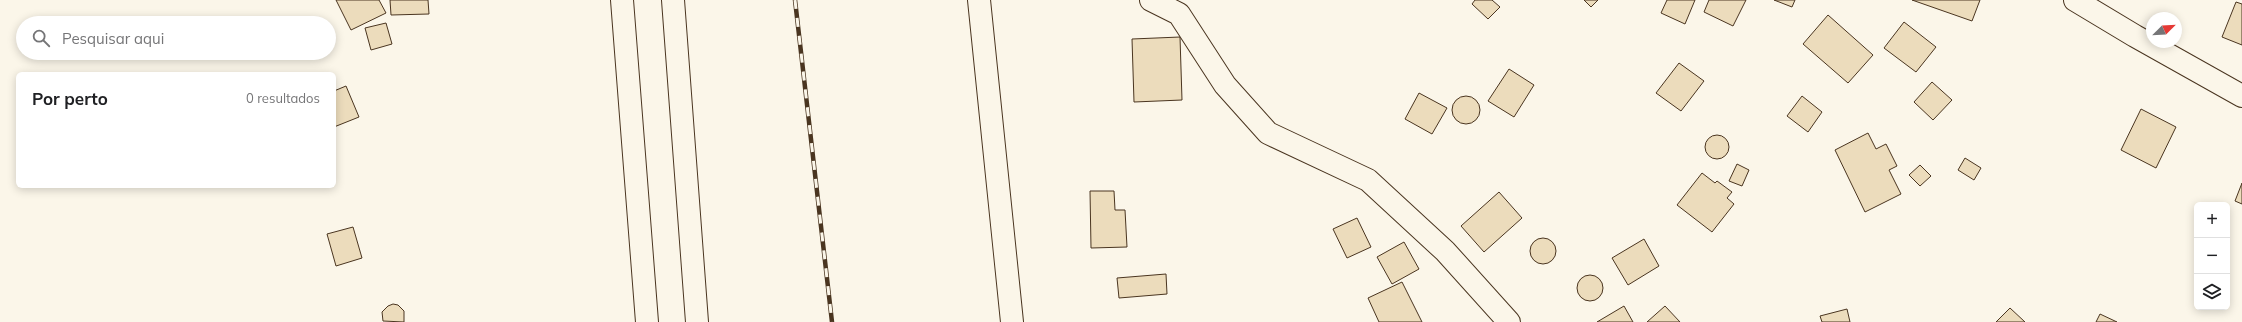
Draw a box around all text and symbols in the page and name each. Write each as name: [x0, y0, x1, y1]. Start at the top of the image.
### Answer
north arrow: [2146, 12, 2182, 48]
search box: [16, 16, 336, 60]
icon: search: [30, 27, 52, 49]
text: Pesquisar aqui: [62, 29, 164, 48]
text: Por perto: [32, 88, 108, 109]
text: 0 resultados: [246, 90, 320, 106]
map controls: [2194, 202, 2230, 310]
button: +: [2194, 202, 2230, 238]
button: −: [2194, 238, 2230, 274]
button: layers: [2194, 274, 2230, 310]

